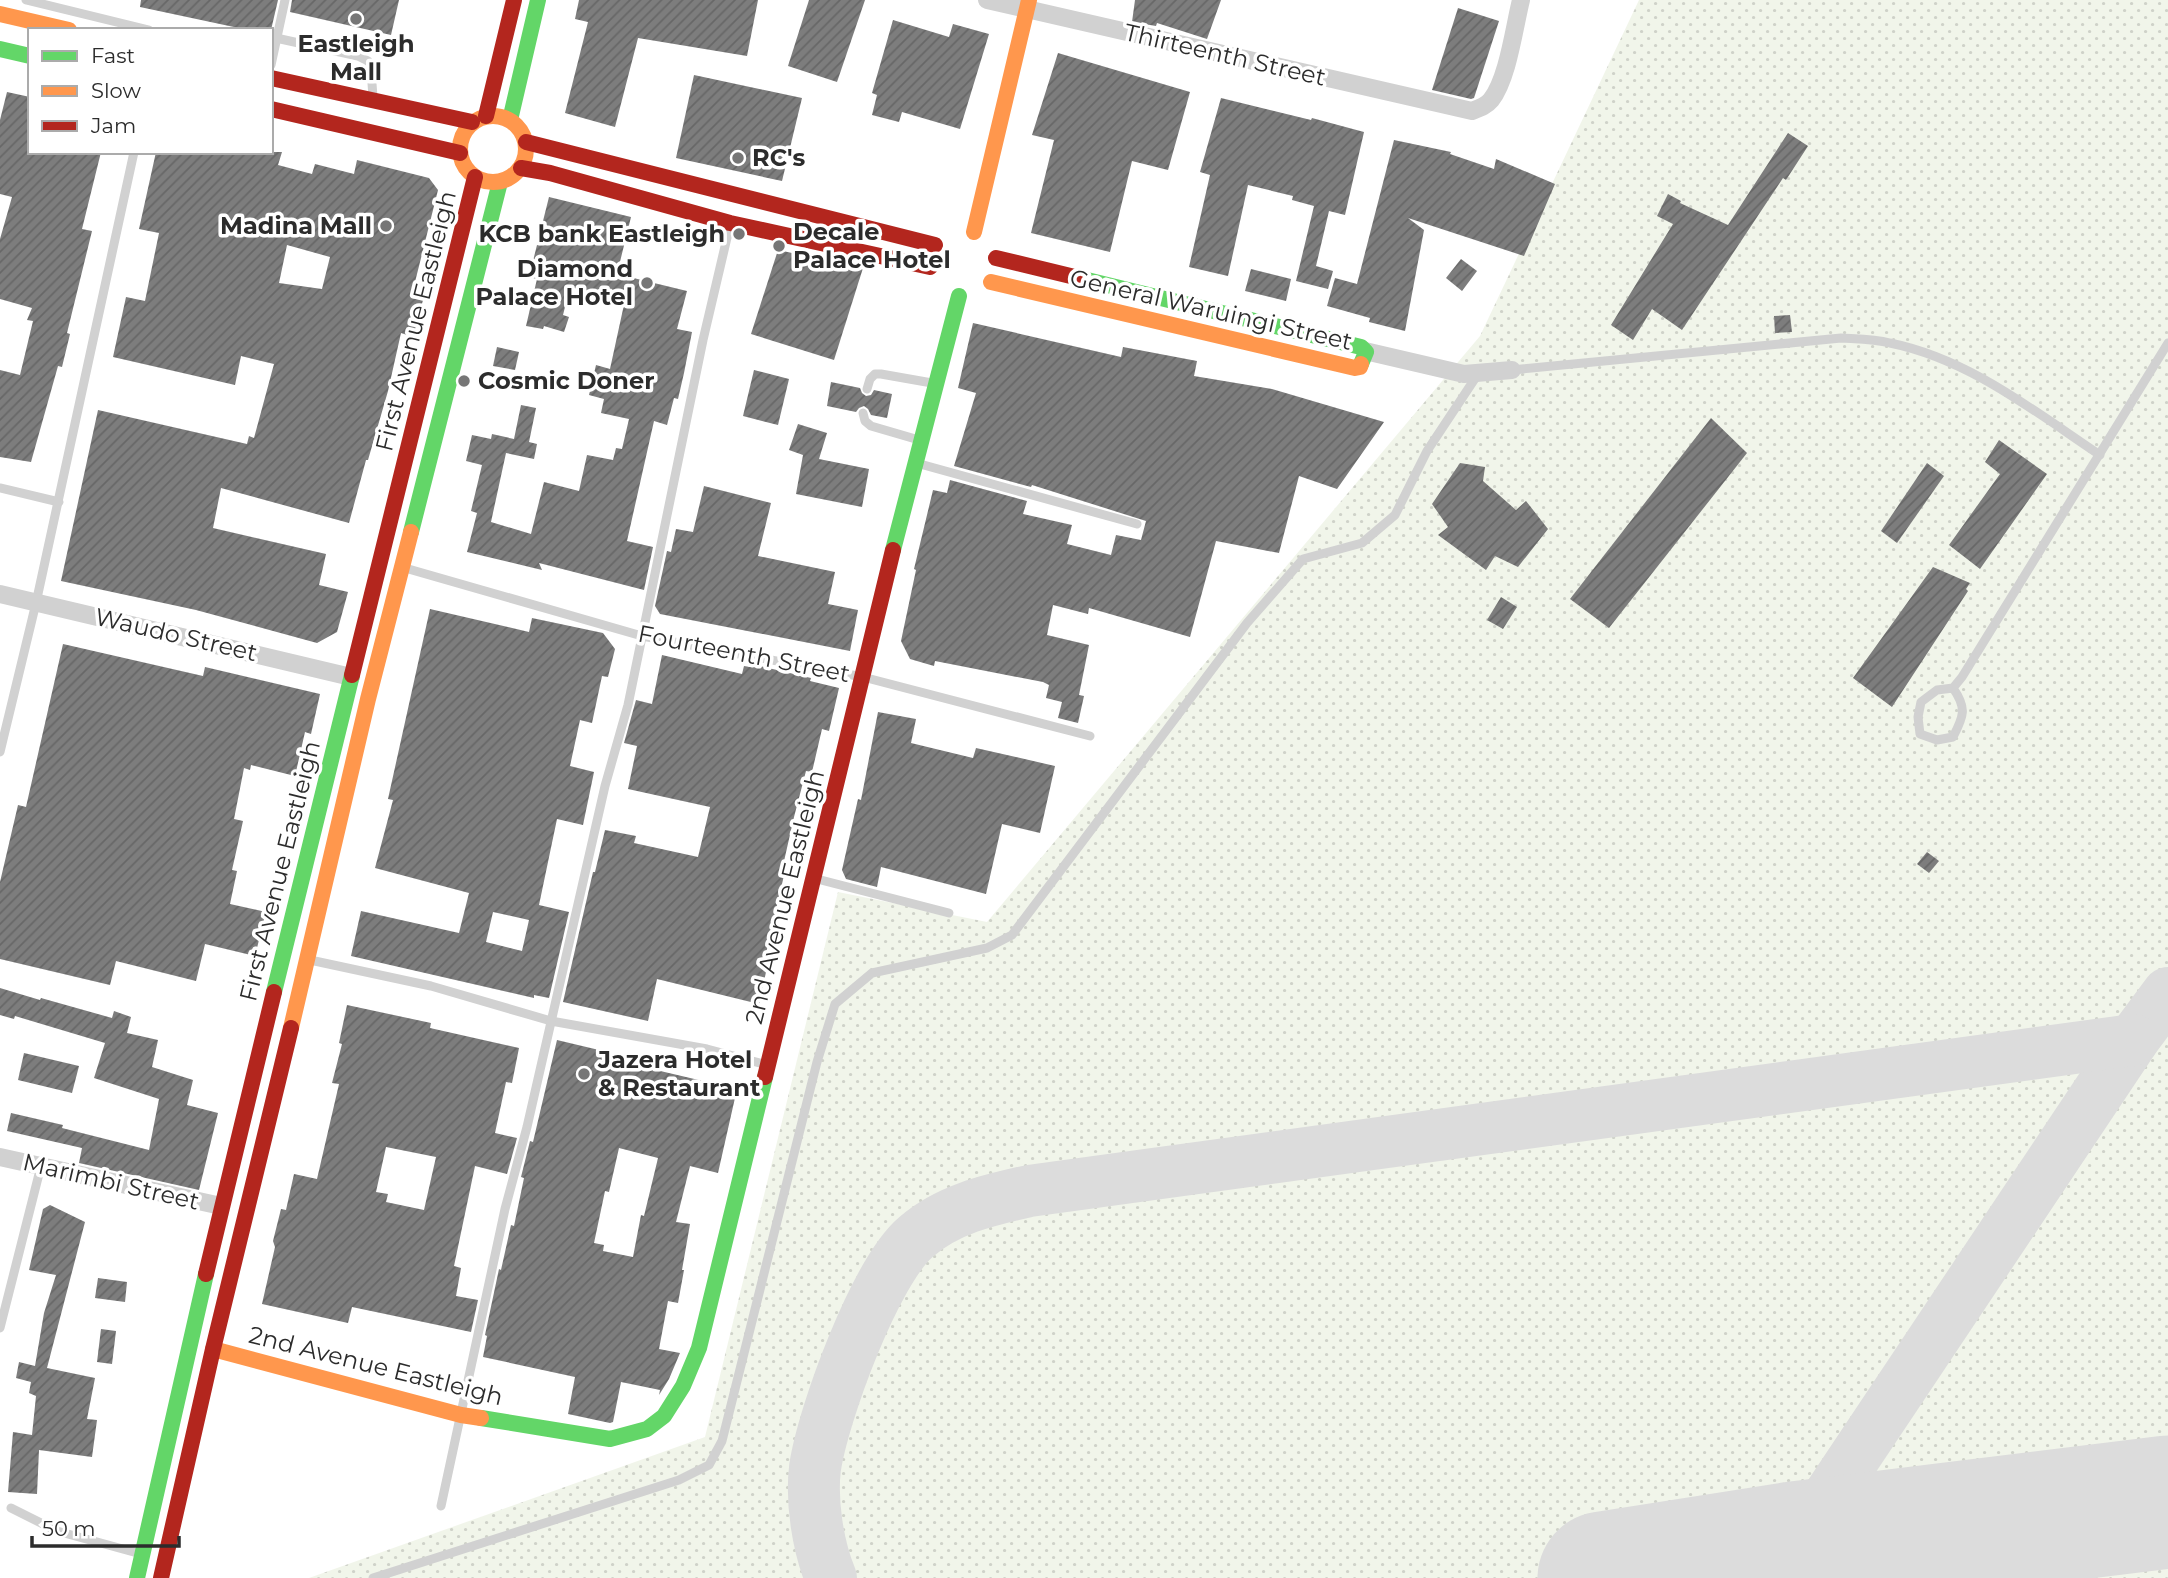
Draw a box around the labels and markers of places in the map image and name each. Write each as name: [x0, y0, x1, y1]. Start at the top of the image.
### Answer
marker: Eastleigh Mall: [348, 11, 364, 27]
place label: Eastleigh Mall: [298, 29, 415, 86]
place label: RC's: [752, 143, 806, 172]
marker: RC's: [730, 150, 746, 166]
place label: Madina Mall: [220, 211, 372, 240]
place label: Decale Palace Hotel: [793, 217, 951, 274]
marker: Madina Mall: [378, 218, 394, 234]
place label: KCB bank Eastleigh: [478, 219, 725, 248]
marker: KCB bank Eastleigh: [731, 226, 747, 242]
marker: Decale Palace Hotel: [771, 238, 787, 254]
place label: Diamond Palace Hotel: [475, 254, 633, 311]
marker: Diamond Palace Hotel: [639, 275, 655, 291]
place label: Cosmic Doner: [478, 366, 654, 395]
marker: Cosmic Doner: [456, 373, 472, 389]
place label: Jazera Hotel & Restaurant: [597, 1045, 761, 1102]
marker: Jazera Hotel & Restaurant: [576, 1066, 592, 1082]

